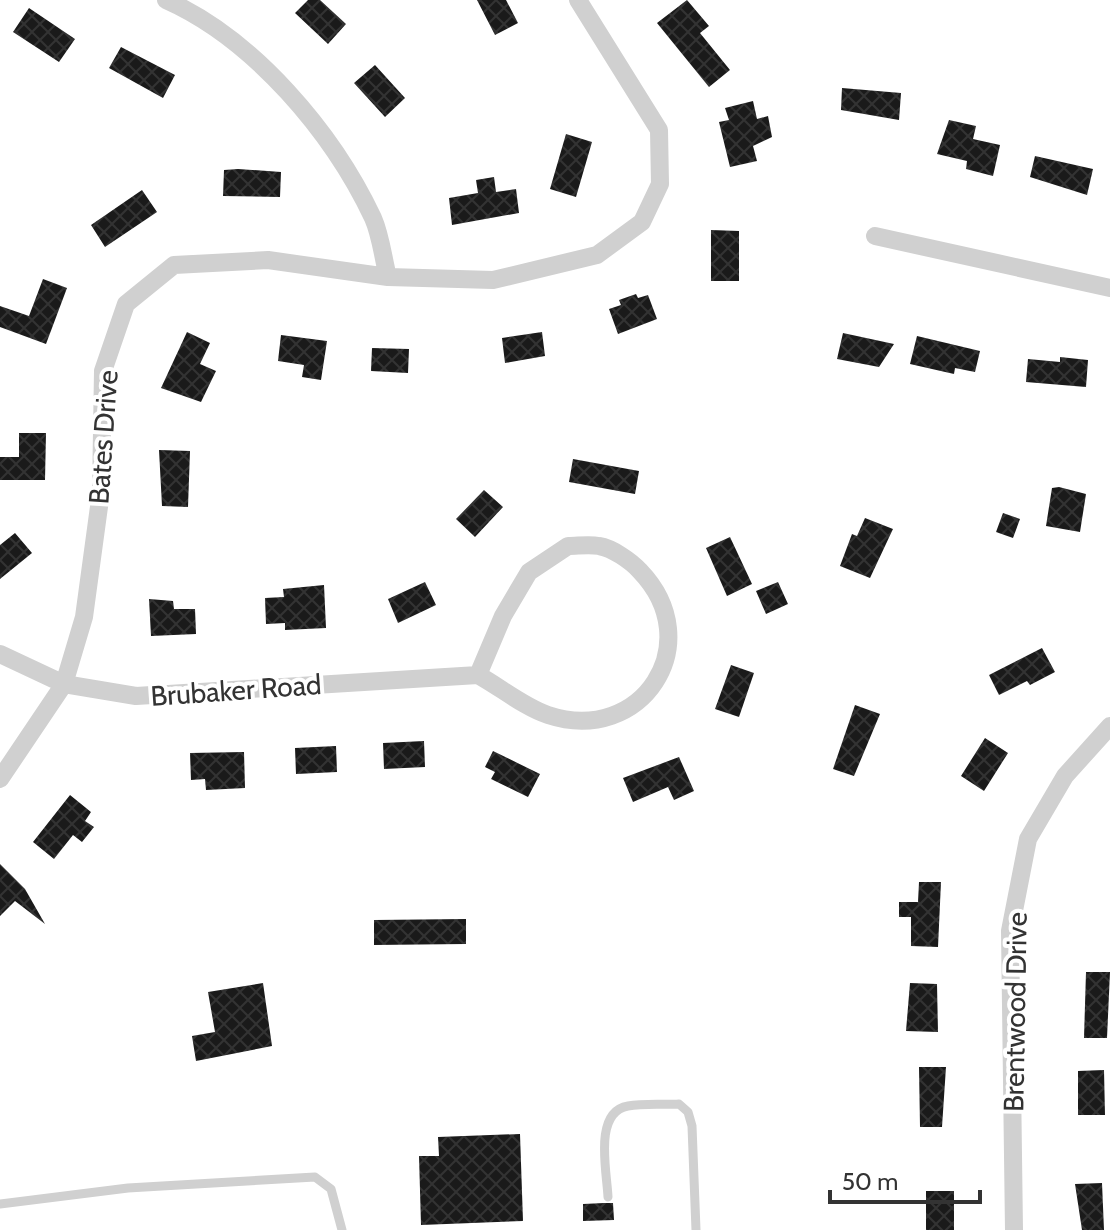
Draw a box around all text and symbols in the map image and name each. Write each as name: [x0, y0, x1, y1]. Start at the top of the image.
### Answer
street label: Bates Drive: [81, 369, 125, 505]
street label: Brubaker Road: [149, 667, 323, 713]
street label: Brentwood Drive: [996, 912, 1034, 1112]
scale bar: [830, 1154, 980, 1204]
text: 50 m: [842, 1167, 898, 1196]

